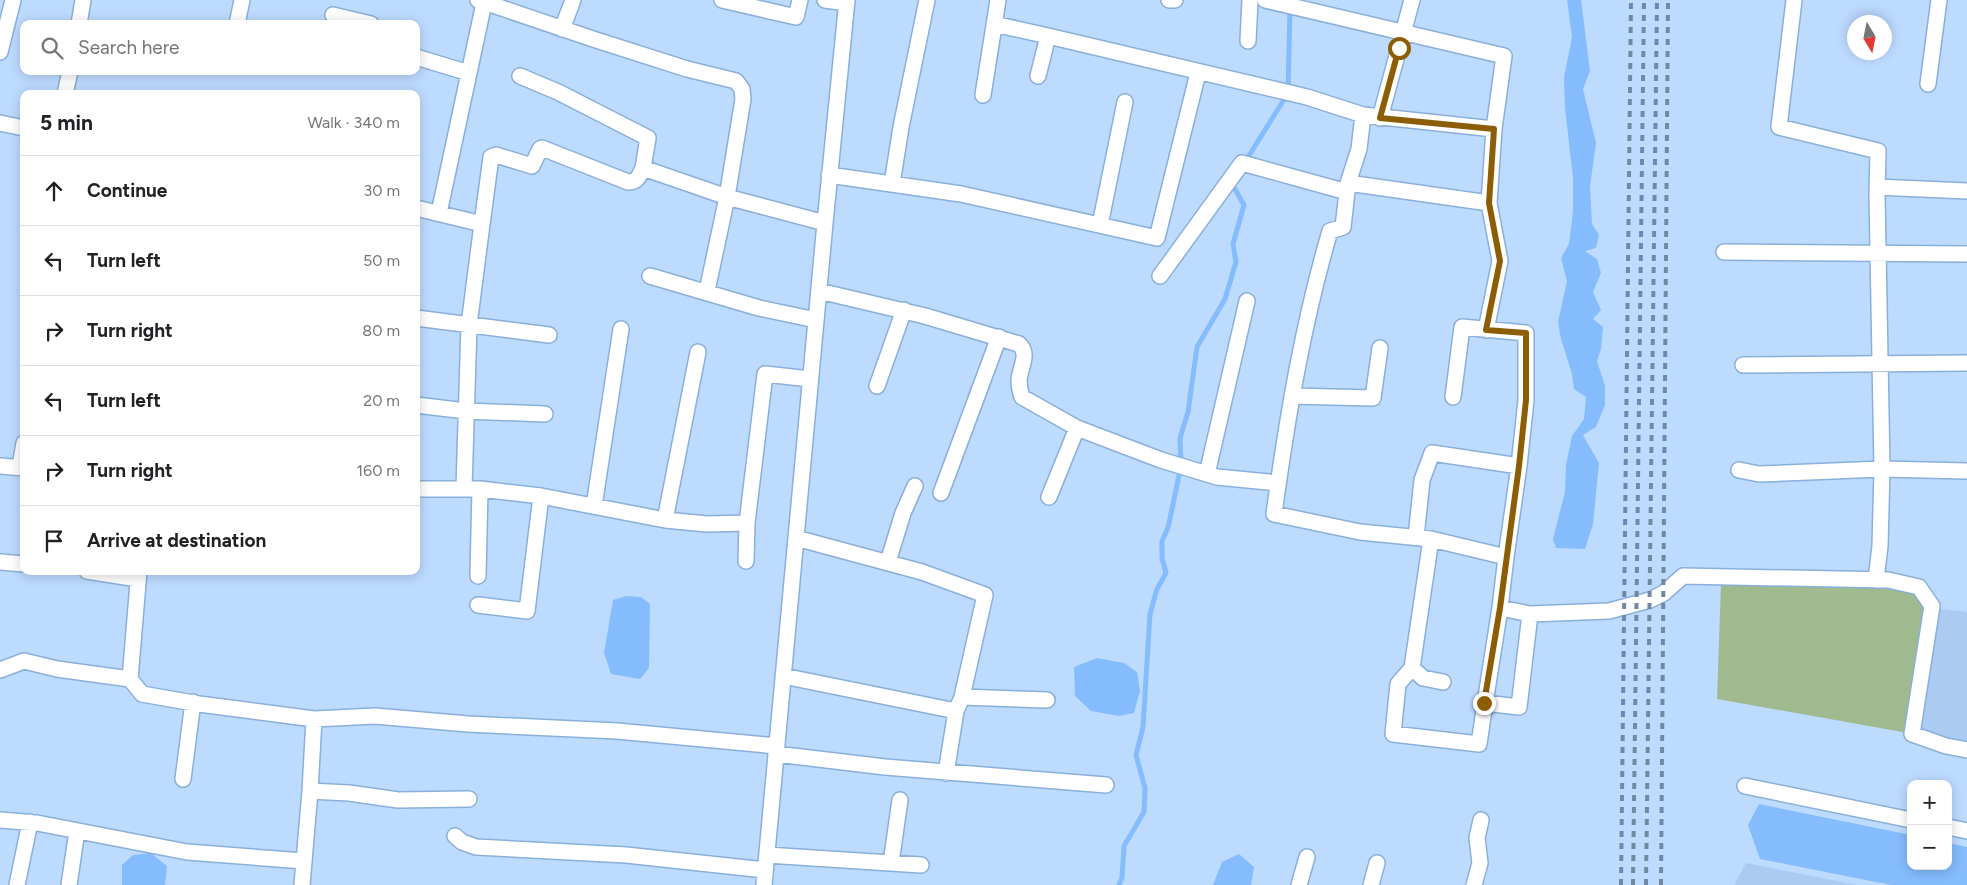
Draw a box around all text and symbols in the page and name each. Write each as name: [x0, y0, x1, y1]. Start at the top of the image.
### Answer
north arrow: [1847, 15, 1892, 60]
search box: [20, 20, 420, 75]
icon: search: [38, 34, 66, 62]
text: Search here: [78, 36, 180, 59]
route start: [1388, 37, 1411, 60]
text: 5 min: [40, 110, 93, 135]
text: Walk · 340 m: [307, 113, 400, 132]
icon: ahead: [40, 177, 68, 205]
text: Continue: [87, 179, 167, 202]
text: 30 m: [363, 181, 400, 200]
icon: left: [40, 247, 68, 275]
text: Turn left: [87, 249, 161, 272]
text: 50 m: [363, 251, 400, 270]
icon: right: [40, 317, 68, 345]
text: Turn right: [87, 319, 173, 342]
text: 80 m: [362, 321, 400, 340]
icon: left: [40, 387, 68, 415]
text: Turn left: [87, 389, 161, 412]
text: 20 m: [363, 391, 400, 410]
icon: right: [40, 457, 68, 485]
text: Turn right: [87, 459, 173, 482]
text: 160 m: [357, 461, 400, 480]
icon: arrive: [40, 527, 68, 555]
text: Arrive at destination: [87, 529, 266, 552]
route end: [1473, 692, 1496, 715]
map controls: [1907, 780, 1952, 870]
button: +: [1907, 780, 1952, 825]
button: −: [1907, 825, 1952, 870]

